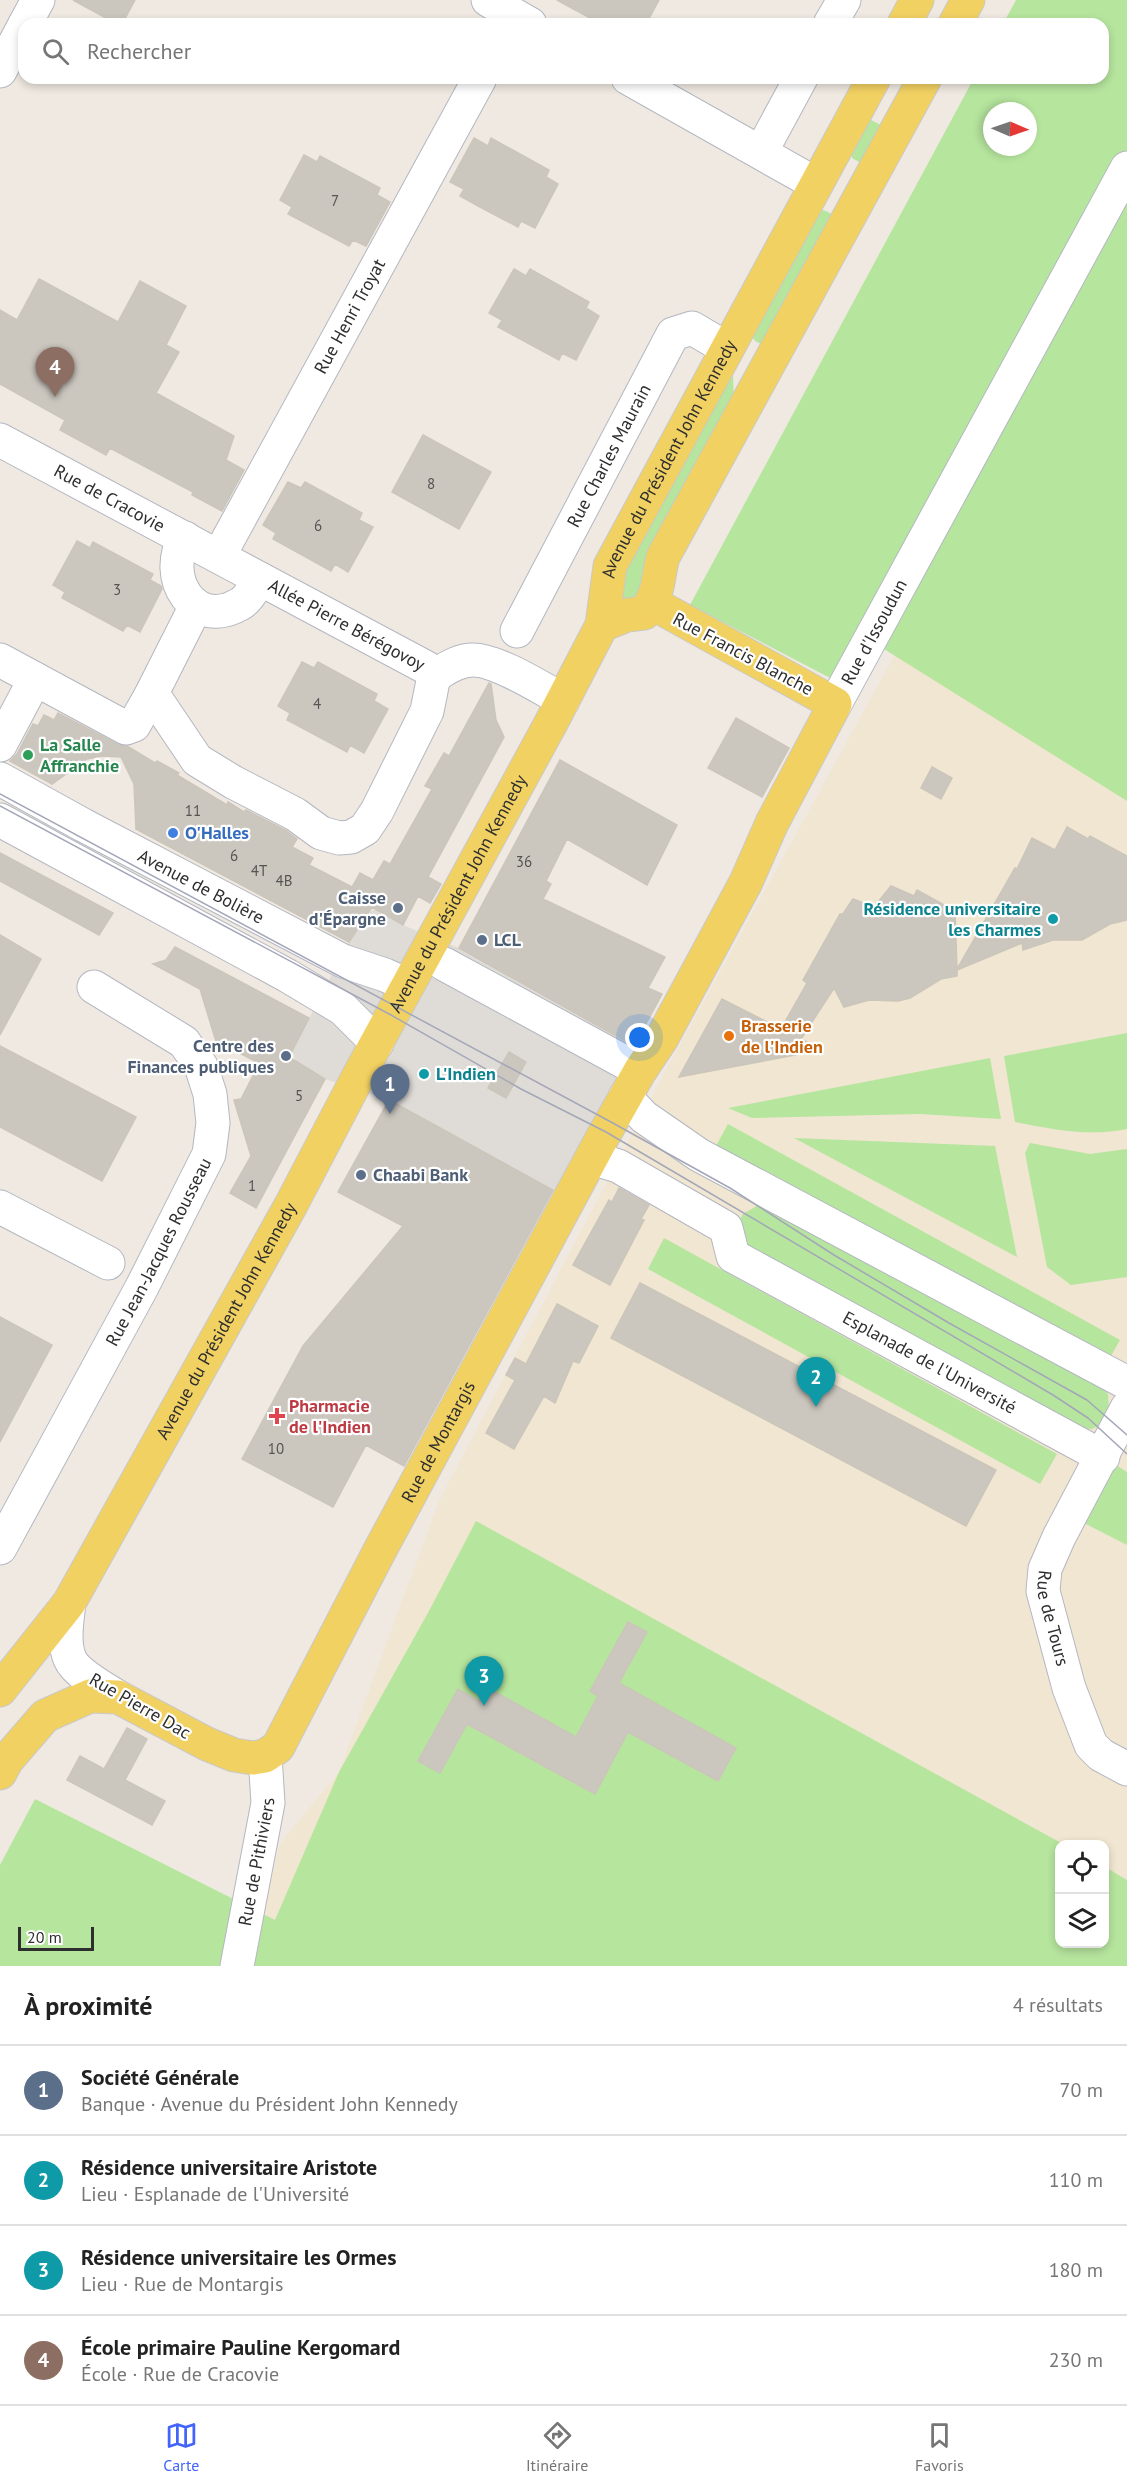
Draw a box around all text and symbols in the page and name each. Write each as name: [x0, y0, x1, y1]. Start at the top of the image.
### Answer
search box: [18, 18, 1109, 84]
icon: search: [39, 35, 72, 68]
text: Rechercher: [87, 37, 191, 65]
north arrow: [983, 102, 1037, 156]
house number: 7: [331, 191, 339, 210]
street label: Rue Henri Troyat: [309, 255, 390, 378]
street label: Avenue du Président John Kennedy: [596, 335, 741, 580]
pin: 4: [36, 348, 74, 397]
street label: Rue Charles Maurain: [562, 380, 656, 531]
street label: Rue de Cracovie: [50, 459, 169, 537]
house number: 8: [427, 474, 435, 493]
house number: 6: [314, 516, 322, 535]
street label: Allée Pierre Bérégovoy: [265, 573, 430, 676]
street label: Rue d'Issoudun: [836, 575, 912, 689]
house number: 3: [113, 580, 121, 599]
street label: Rue Francis Blanche: [669, 607, 817, 700]
house number: 4: [313, 694, 321, 713]
place label: La Salle Affranchie: [40, 733, 119, 777]
marker: La Salle Affranchie: [21, 748, 35, 762]
street label: Avenue du Président John Kennedy: [383, 770, 532, 1016]
house number: 11: [185, 801, 201, 820]
place label: O'Halles: [185, 821, 249, 844]
marker: O'Halles: [166, 826, 180, 840]
street label: Avenue de Bolière: [134, 844, 268, 929]
house number: 6: [230, 846, 238, 865]
house number: 36: [516, 852, 532, 871]
house number: 4T: [251, 861, 268, 880]
house number: 4B: [276, 871, 292, 890]
place label: Caisse d'Épargne: [309, 886, 386, 930]
place label: Résidence universitaire les Charmes: [863, 897, 1041, 941]
marker: Caisse d'Épargne: [391, 901, 405, 915]
marker: Résidence universitaire les Charmes: [1046, 912, 1060, 926]
place label: LCL: [494, 928, 522, 951]
marker: LCL: [475, 933, 489, 947]
place label: Brasserie de l'Indien: [741, 1014, 823, 1058]
your location: [625, 1023, 654, 1052]
marker: Brasserie de l'Indien: [722, 1029, 736, 1043]
place label: Centre des Finances publiques: [127, 1034, 274, 1078]
marker: Centre des Finances publiques: [279, 1049, 293, 1063]
place label: L'Indien: [436, 1062, 496, 1085]
pin: 1: [370, 1064, 410, 1114]
marker: L'Indien: [417, 1067, 431, 1081]
house number: 5: [295, 1086, 303, 1105]
street label: Rue Jean-Jacques Rousseau: [100, 1154, 216, 1350]
place label: Chaabi Bank: [373, 1163, 468, 1186]
marker: Chaabi Bank: [354, 1168, 368, 1182]
house number: 1: [248, 1176, 256, 1195]
street label: Avenue du Président John Kennedy: [151, 1198, 301, 1443]
street label: Esplanade de l'Université: [839, 1306, 1020, 1419]
pin: 2: [796, 1358, 836, 1407]
street label: Rue de Montargis: [396, 1377, 480, 1506]
place label: Pharmacie de l'Indien: [289, 1394, 371, 1438]
marker: Pharmacie de l'Indien: [270, 1409, 284, 1423]
house number: 10: [268, 1439, 284, 1458]
street label: Rue de Tours: [1032, 1569, 1075, 1668]
pin: 3: [464, 1656, 504, 1706]
street label: Rue Pierre Dac: [85, 1667, 195, 1744]
street label: Rue de Pithiviers: [233, 1797, 279, 1928]
map controls: [1055, 1840, 1109, 1948]
button: locate: [1055, 1840, 1109, 1894]
button: layers: [1055, 1894, 1109, 1948]
scale bar: [18, 1924, 94, 1952]
text: 20 m: [27, 1927, 62, 1947]
text: À proximité: [24, 1989, 152, 2022]
text: 4 résultats: [1013, 1992, 1103, 2018]
text: Société Générale: [81, 2063, 239, 2091]
text: 1: [38, 2077, 49, 2103]
text: 70 m: [1060, 2077, 1103, 2103]
text: Banque · Avenue du Président John Kennedy: [81, 2091, 458, 2117]
text: Résidence universitaire Aristote: [81, 2153, 377, 2181]
text: 2: [38, 2167, 49, 2193]
text: 110 m: [1049, 2167, 1103, 2193]
text: Lieu · Esplanade de l'Université: [81, 2181, 349, 2207]
text: Résidence universitaire les Ormes: [81, 2243, 396, 2271]
text: 3: [38, 2257, 49, 2283]
text: 180 m: [1049, 2257, 1103, 2283]
text: Lieu · Rue de Montargis: [81, 2271, 283, 2297]
text: École primaire Pauline Kergomard: [81, 2333, 400, 2361]
text: 4: [38, 2347, 49, 2373]
text: 230 m: [1049, 2347, 1103, 2373]
text: École · Rue de Cracovie: [81, 2361, 279, 2387]
tab: Carte: [163, 2419, 199, 2475]
tab: Itinéraire: [526, 2419, 588, 2475]
tab: Favoris: [915, 2419, 964, 2475]

